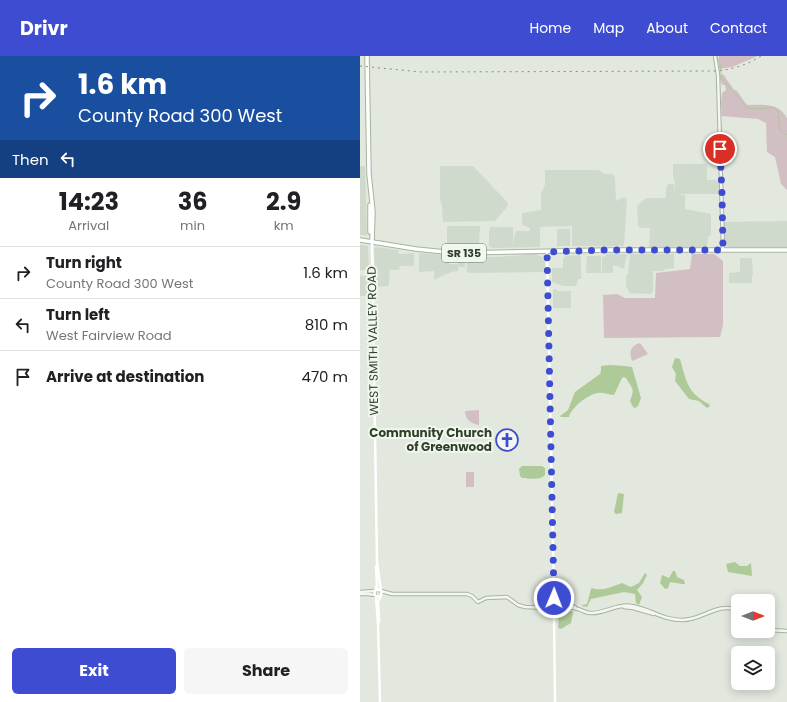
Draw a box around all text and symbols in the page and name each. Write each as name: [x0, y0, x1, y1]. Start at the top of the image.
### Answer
text: Drivr: [20, 15, 68, 42]
text: Home: [529, 18, 571, 38]
text: Map: [593, 18, 624, 38]
text: About: [646, 18, 688, 38]
text: Contact: [710, 18, 767, 38]
text: 1.6 km: [78, 65, 167, 104]
icon: right: [12, 72, 64, 124]
text: County Road 300 West: [78, 103, 282, 128]
pin: [703, 132, 737, 166]
icon: arrive: [709, 138, 731, 160]
icon: left: [57, 148, 79, 170]
text: Then: [12, 149, 49, 170]
text: 14:23: [59, 185, 119, 218]
text: 36: [178, 185, 207, 218]
text: 2.9: [266, 185, 301, 218]
text: Arrival: [68, 216, 109, 235]
text: min: [180, 216, 205, 235]
text: km: [274, 216, 294, 235]
road number: SR 135: [442, 244, 486, 262]
text: Turn right: [46, 252, 122, 273]
icon: right: [12, 262, 34, 284]
text: 1.6 km: [303, 262, 348, 283]
street label: WEST SMITH VALLEY ROAD: [363, 266, 382, 416]
text: County Road 300 West: [46, 274, 194, 293]
text: Turn left: [46, 304, 110, 325]
icon: left: [12, 314, 34, 336]
text: 810 m: [305, 314, 348, 335]
text: West Fairview Road: [46, 326, 172, 345]
icon: arrive: [12, 366, 34, 388]
text: Arrive at destination: [46, 366, 204, 387]
text: 470 m: [301, 366, 348, 387]
place label: Community Church of Greenwood: [369, 424, 492, 455]
church icon: Community Church of Greenwood: [494, 427, 520, 453]
position arrow: [533, 577, 575, 619]
north arrow: [731, 594, 775, 638]
map controls: [731, 594, 775, 690]
button: layers: [731, 646, 775, 690]
button: Exit: [12, 648, 176, 694]
button: Share: [184, 648, 348, 694]

